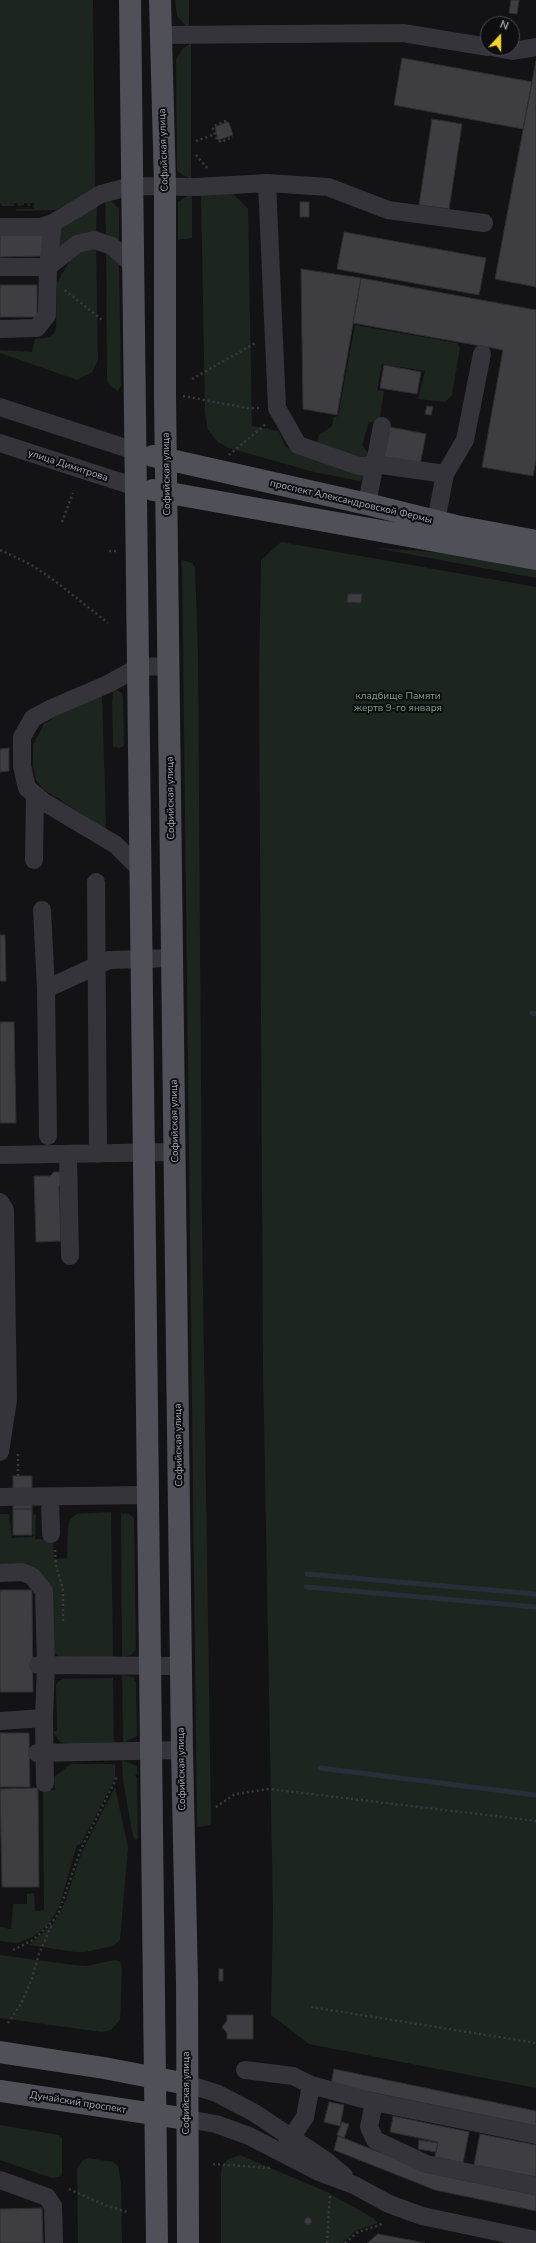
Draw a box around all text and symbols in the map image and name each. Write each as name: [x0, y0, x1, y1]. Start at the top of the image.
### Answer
north arrow: [480, 16, 520, 56]
text: N: [498, 17, 511, 34]
street label: Софийская улица: [157, 108, 171, 192]
street label: Софийская улица: [160, 432, 174, 516]
street label: улица Димитрова: [26, 447, 110, 485]
street label: проспект Александровской Фермы: [269, 477, 433, 527]
park label: кладбище Памяти жертв 9-го января: [354, 691, 442, 714]
street label: Софийская улица: [164, 756, 178, 840]
street label: Софийская улица: [168, 1079, 182, 1163]
street label: Софийская улица: [172, 1403, 186, 1487]
street label: Софийская улица: [175, 1727, 189, 1811]
street label: Софийская улица: [181, 2051, 193, 2135]
street label: Дунайский проспект: [29, 2089, 127, 2117]

